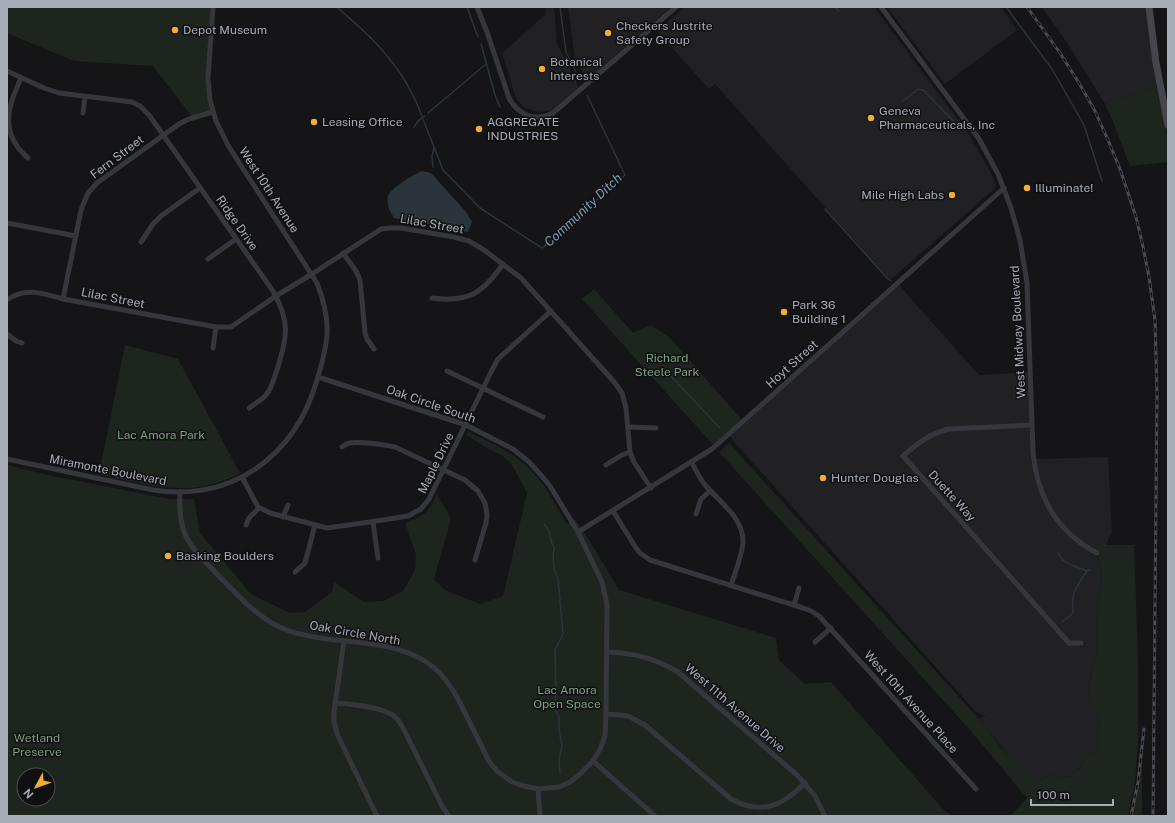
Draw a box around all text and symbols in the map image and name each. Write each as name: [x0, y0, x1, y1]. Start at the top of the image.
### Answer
place label: Checkers Justrite Safety Group: [616, 19, 713, 47]
place label: Depot Museum: [183, 23, 267, 37]
marker: Depot Museum: [170, 25, 180, 35]
marker: Checkers Justrite Safety Group: [603, 28, 613, 38]
place label: Botanical Interests: [550, 55, 603, 83]
marker: Botanical Interests: [537, 64, 547, 74]
place label: Geneva Pharmaceuticals, Inc: [879, 104, 995, 132]
marker: Geneva Pharmaceuticals, Inc: [866, 113, 876, 123]
place label: Leasing Office: [322, 115, 403, 129]
place label: AGGREGATE INDUSTRIES: [487, 115, 559, 143]
marker: Leasing Office: [309, 117, 319, 127]
marker: AGGREGATE INDUSTRIES: [474, 124, 484, 134]
street label: Fern Street: [87, 132, 147, 182]
street label: West 10th Avenue: [236, 145, 302, 236]
water label: Community Ditch: [541, 170, 625, 250]
place label: Illuminate!: [1035, 181, 1093, 195]
marker: Illuminate!: [1022, 183, 1032, 193]
place label: Mile High Labs: [861, 188, 944, 202]
marker: Mile High Labs: [947, 190, 957, 200]
street label: Ridge Drive: [213, 193, 261, 253]
street label: Lilac Street: [399, 211, 465, 237]
street label: West Midway Boulevard: [1008, 265, 1028, 399]
street label: Lilac Street: [80, 285, 146, 311]
place label: Park 36 Building 1: [792, 298, 846, 326]
marker: Park 36 Building 1: [779, 307, 789, 317]
street label: Hoyt Street: [763, 337, 821, 391]
park label: Richard Steele Park: [635, 351, 699, 379]
street label: Oak Circle South: [384, 382, 478, 426]
park label: Lac Amora Park: [117, 428, 205, 442]
street label: Maple Drive: [415, 430, 457, 496]
street label: Miramonte Boulevard: [48, 452, 168, 488]
street label: Duette Way: [926, 468, 979, 525]
place label: Hunter Douglas: [831, 471, 919, 485]
marker: Hunter Douglas: [818, 473, 828, 483]
place label: Basking Boulders: [176, 549, 274, 563]
marker: Basking Boulders: [163, 551, 173, 561]
street label: Oak Circle North: [308, 618, 402, 648]
street label: West 10th Avenue Place: [861, 648, 961, 756]
street label: West 11th Avenue Drive: [682, 661, 788, 755]
park label: Lac Amora Open Space: [533, 683, 601, 711]
park label: Wetland Preserve: [12, 731, 62, 759]
north arrow: [16, 767, 56, 807]
scale bar: [1031, 781, 1113, 807]
text: N: [21, 786, 36, 801]
text: 100 m: [1037, 788, 1070, 802]

